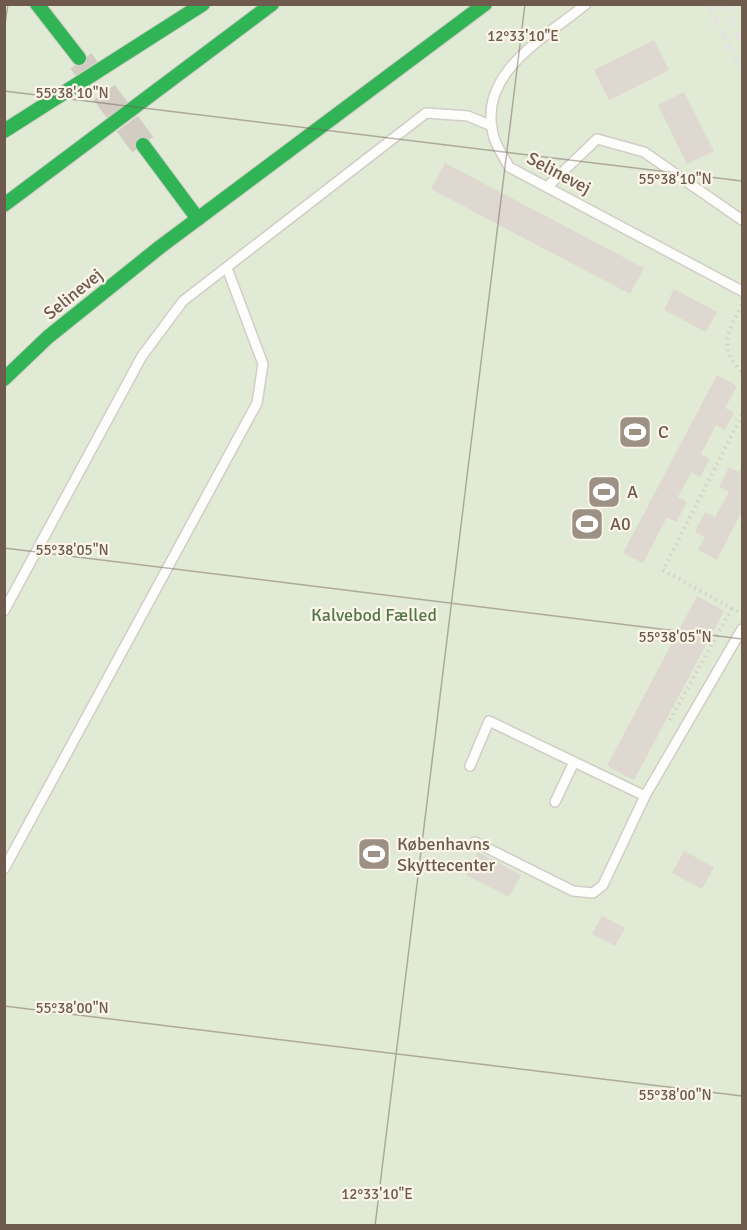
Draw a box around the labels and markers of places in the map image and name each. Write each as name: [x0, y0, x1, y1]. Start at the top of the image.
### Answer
sports icon: C: [617, 414, 653, 450]
place label: C: [658, 421, 669, 443]
sports icon: A: [586, 474, 622, 510]
place label: A: [627, 481, 638, 503]
sports icon: A0: [569, 506, 605, 542]
place label: A0: [610, 513, 631, 535]
place label: Københavns Skyttecenter: [397, 833, 495, 876]
sports icon: Københavns Skyttecenter: [356, 836, 392, 872]

